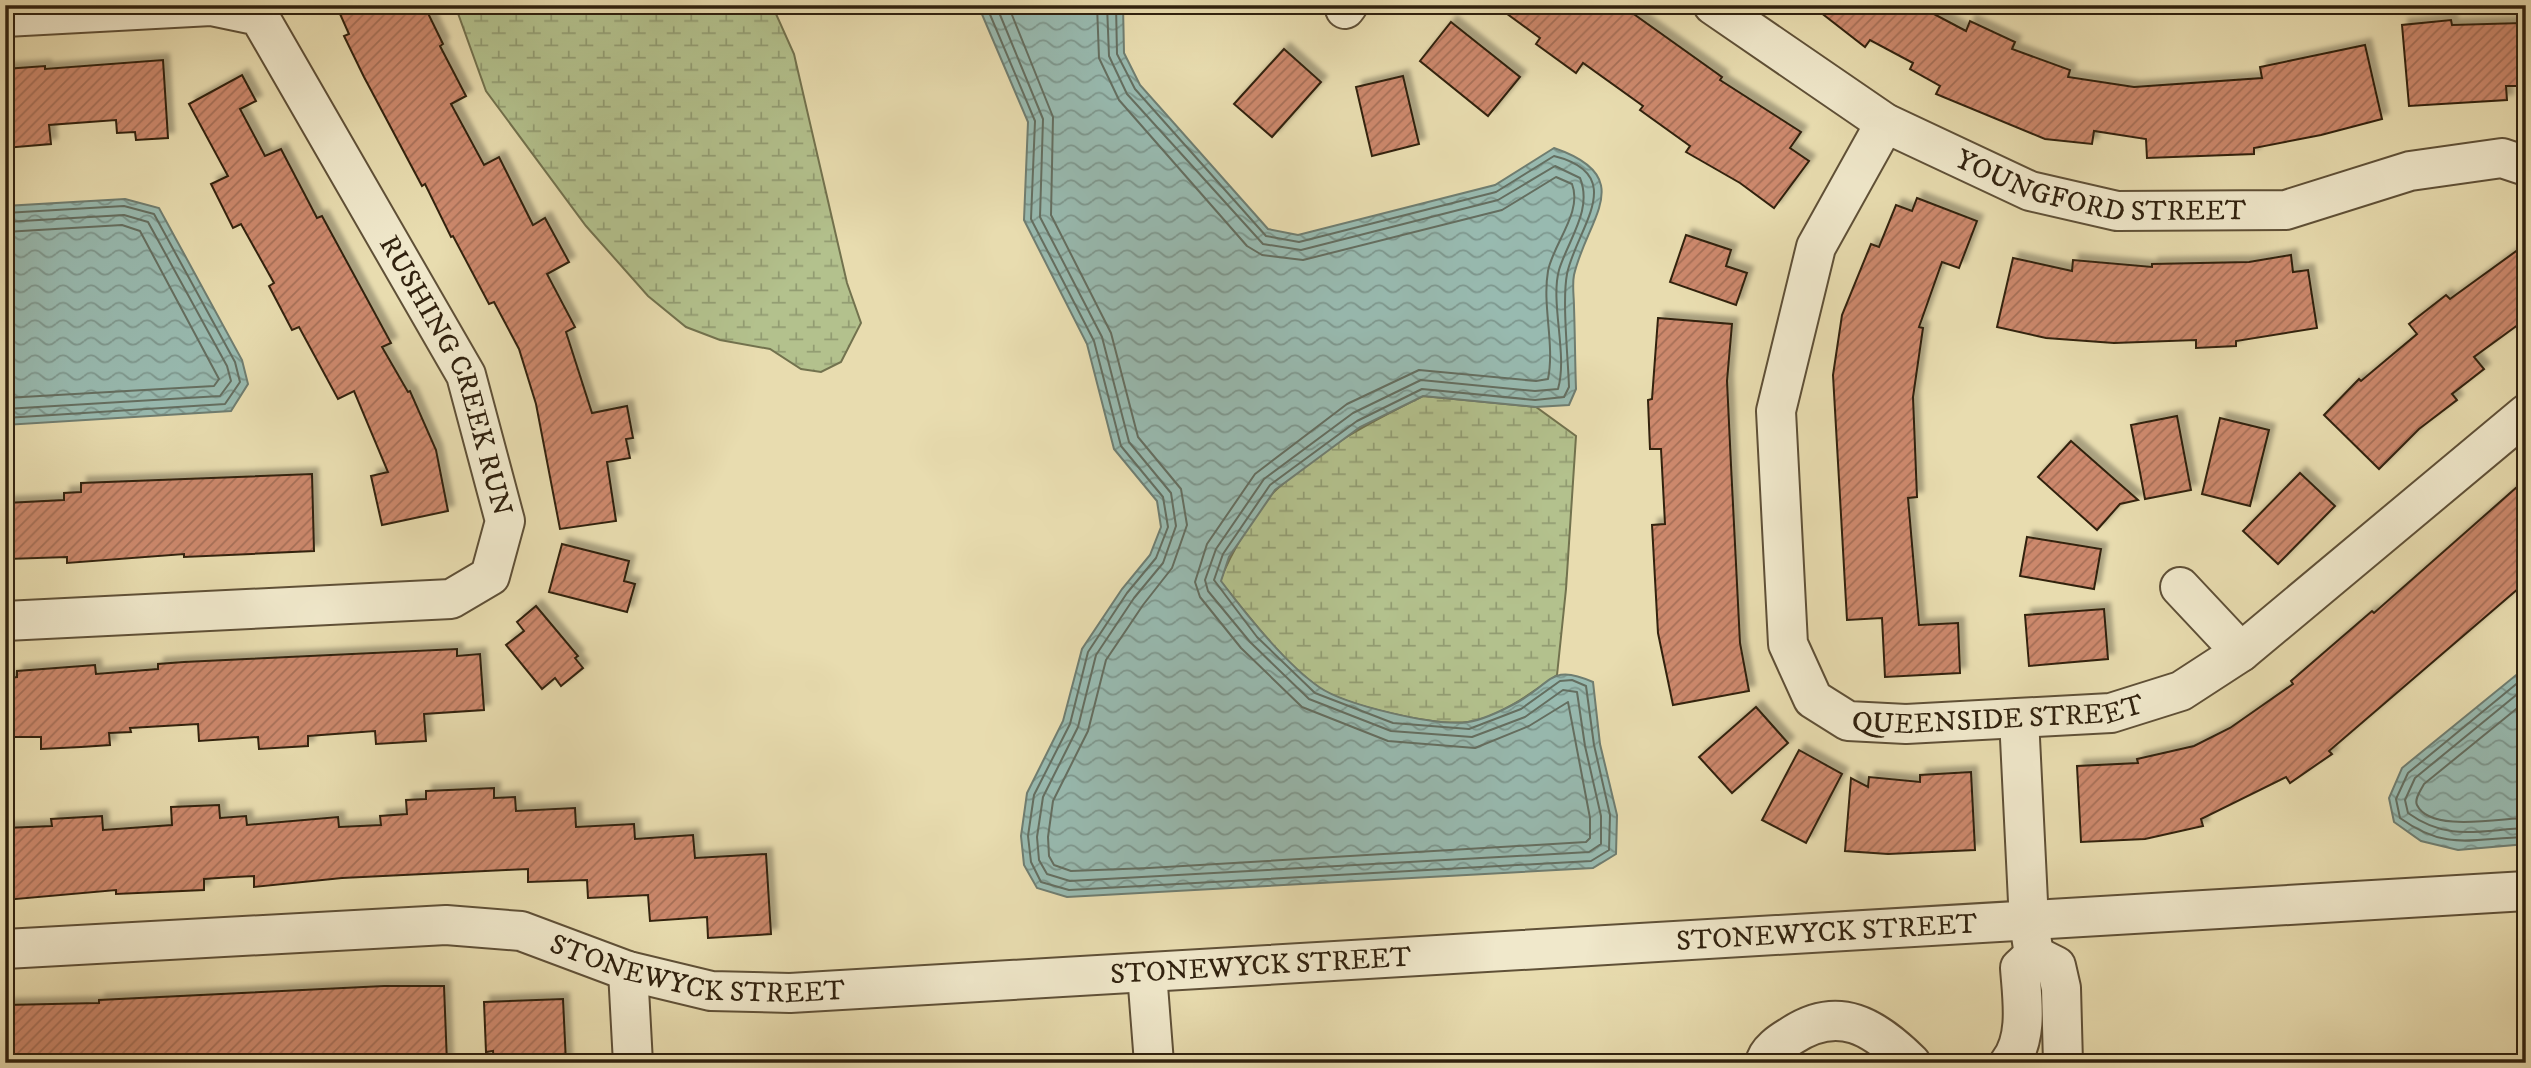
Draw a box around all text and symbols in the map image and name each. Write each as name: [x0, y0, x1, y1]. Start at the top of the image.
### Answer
street label: YOUNGFORD STREET: [1950, 141, 2246, 230]
street label: RUSHING CREEK RUN: [372, 229, 520, 520]
street label: QUEENSIDE STREET: [1851, 686, 2148, 742]
street label: STONEWYCK STREET: [1675, 906, 1978, 958]
street label: STONEWYCK STREET: [545, 926, 846, 1011]
street label: STONEWYCK STREET: [1109, 939, 1412, 992]

